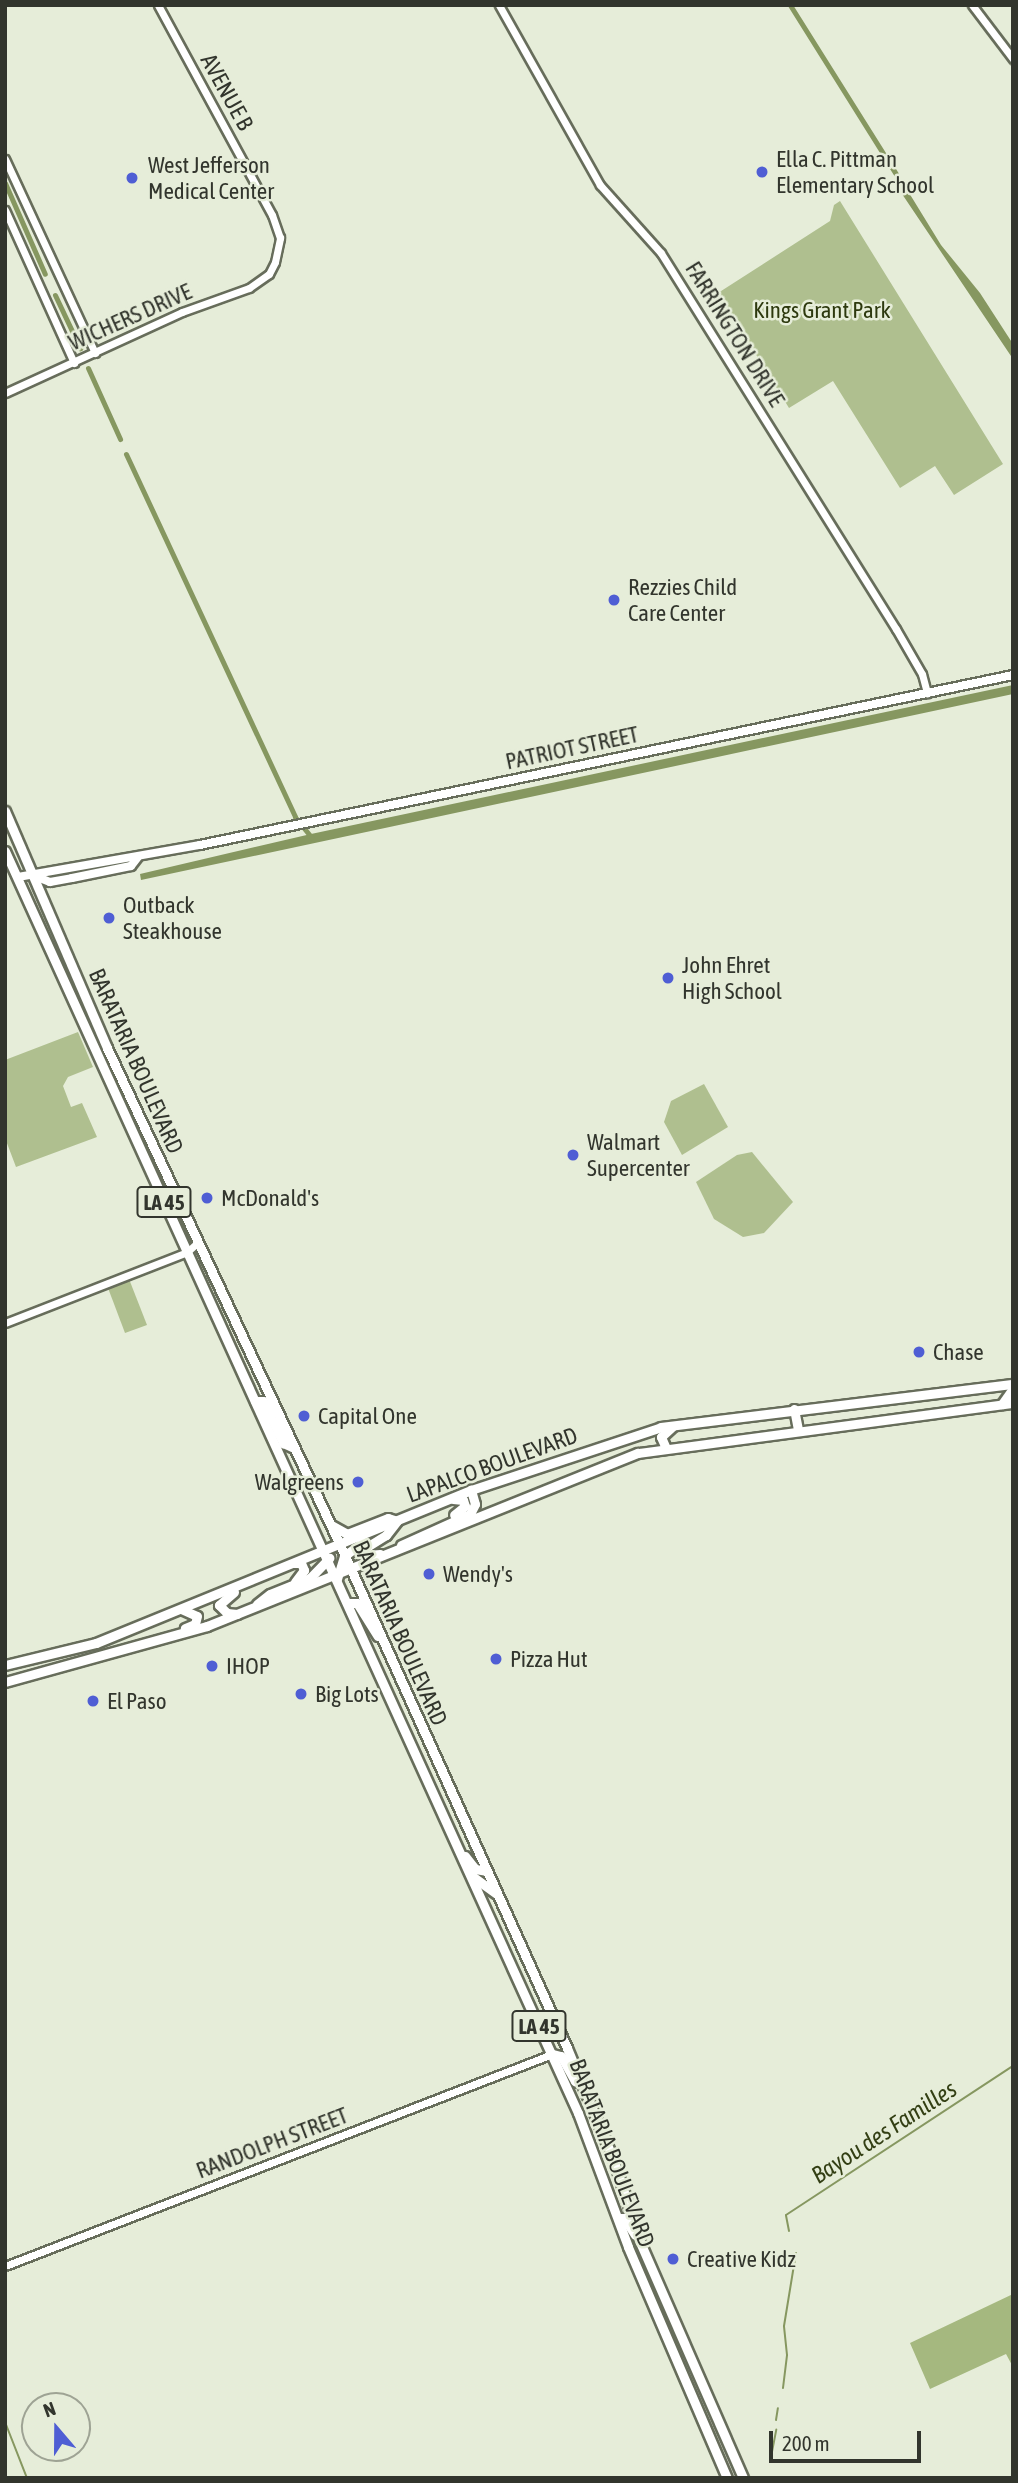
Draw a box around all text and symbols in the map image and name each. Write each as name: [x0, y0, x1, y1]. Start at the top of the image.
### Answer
street label: AVENUE B: [195, 49, 259, 135]
place label: Ella C. Pittman Elementary School: [776, 145, 934, 199]
place label: West Jefferson Medical Center: [148, 151, 274, 205]
marker: Ella C. Pittman Elementary School: [754, 164, 770, 180]
marker: West Jefferson Medical Center: [122, 168, 142, 188]
street label: FARRINGTON DRIVE: [679, 256, 791, 412]
street label: WICHERS DRIVE: [64, 278, 196, 356]
park label: Kings Grant Park: [753, 296, 891, 324]
place label: Rezzies Child Care Center: [628, 573, 737, 627]
marker: Rezzies Child Care Center: [606, 592, 622, 608]
street label: PATRIOT STREET: [503, 720, 641, 776]
place label: Outback Steakhouse: [123, 891, 222, 945]
marker: Outback Steakhouse: [101, 910, 117, 926]
place label: John Ehret High School: [682, 951, 782, 1005]
street label: BARATARIA BOULEVARD: [83, 964, 189, 1158]
marker: John Ehret High School: [660, 970, 676, 986]
place label: Walmart Supercenter: [587, 1128, 690, 1182]
marker: Walmart Supercenter: [565, 1147, 581, 1163]
road number: LA 45: [136, 1184, 192, 1220]
place label: McDonald's: [221, 1184, 319, 1212]
marker: McDonald's: [199, 1190, 215, 1206]
place label: Chase: [933, 1338, 984, 1366]
marker: Chase: [911, 1344, 927, 1360]
place label: Capital One: [318, 1402, 417, 1430]
marker: Capital One: [296, 1408, 312, 1424]
street label: LAPALCO BOULEVARD: [403, 1421, 581, 1509]
place label: Walgreens: [255, 1468, 344, 1496]
marker: Walgreens: [350, 1474, 366, 1490]
street label: BARATARIA BOULEVARD: [347, 1536, 453, 1730]
place label: Wendy's: [443, 1560, 513, 1588]
marker: Wendy's: [421, 1566, 437, 1582]
place label: Pizza Hut: [510, 1645, 588, 1673]
marker: Pizza Hut: [488, 1651, 504, 1667]
place label: IHOP: [226, 1652, 270, 1680]
marker: IHOP: [204, 1658, 220, 1674]
place label: Big Lots: [315, 1680, 379, 1708]
marker: Big Lots: [293, 1686, 309, 1702]
place label: El Paso: [107, 1687, 166, 1715]
marker: El Paso: [85, 1693, 101, 1709]
road number: LA 45: [511, 2008, 567, 2044]
street label: BARATARIA BOULEVARD: [563, 2055, 661, 2251]
water label: Bayou des Familles: [806, 2074, 962, 2190]
street label: RANDOLPH STREET: [192, 2101, 352, 2185]
place label: Creative Kidz: [687, 2245, 796, 2273]
marker: Creative Kidz: [665, 2251, 681, 2267]
north arrow: [21, 2392, 91, 2462]
text: N: [40, 2397, 59, 2421]
scale bar: [773, 2416, 925, 2460]
text: 200 m: [782, 2431, 830, 2455]

